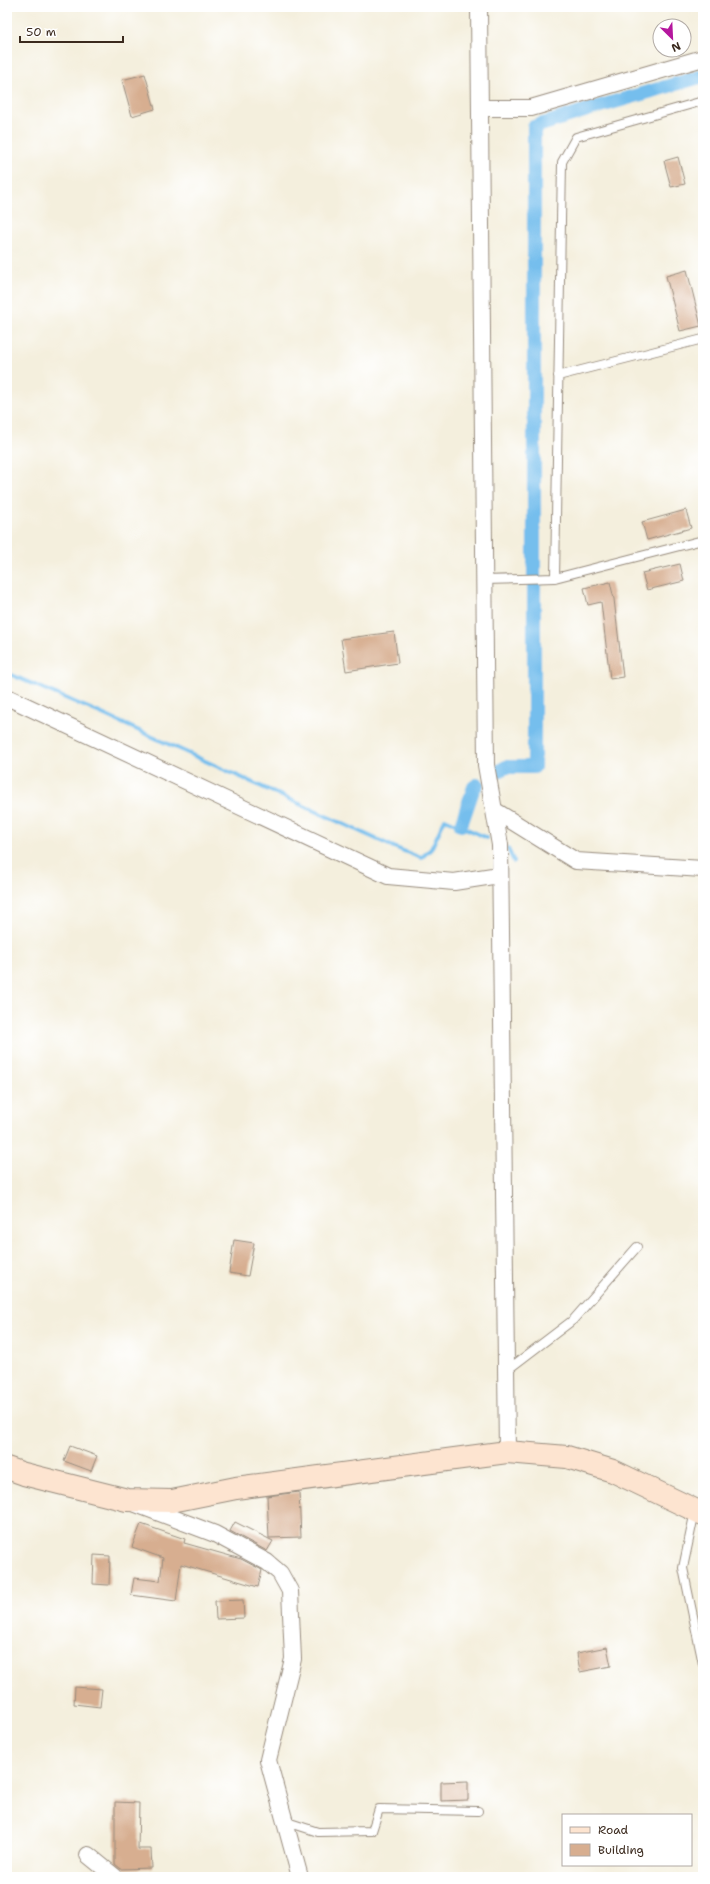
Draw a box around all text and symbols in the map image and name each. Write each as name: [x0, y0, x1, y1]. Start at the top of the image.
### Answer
scale bar: [20, 18, 123, 44]
north arrow: [652, 18, 692, 58]
text: 50 m: [26, 24, 56, 40]
text: N: [669, 38, 683, 55]
legend: [562, 1814, 692, 1866]
text: Road: [598, 1822, 629, 1838]
text: Building: [598, 1842, 644, 1858]

